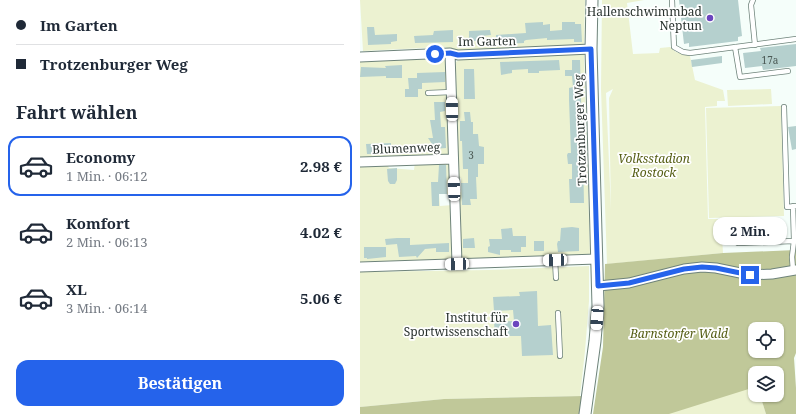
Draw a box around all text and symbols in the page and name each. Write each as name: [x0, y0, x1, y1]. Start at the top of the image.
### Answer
place label: Hallenschwimmbad Neptun: [587, 3, 703, 34]
marker: Hallenschwimmbad Neptun: [705, 13, 715, 23]
text: Im Garten: [40, 15, 118, 35]
street label: Im Garten: [458, 32, 517, 50]
route start: [426, 45, 444, 63]
house number: 17a: [762, 53, 779, 67]
text: Trotzenburger Weg: [40, 54, 188, 74]
street label: Trotzenburger Weg: [570, 73, 590, 186]
car: [446, 97, 458, 121]
text: Fahrt wählen: [16, 100, 138, 124]
street label: Blumenweg: [372, 138, 441, 158]
text: Economy: [66, 147, 135, 167]
icon: car: [18, 148, 54, 184]
house number: 3: [468, 148, 474, 162]
park label: Volksstadion Rostock: [618, 150, 690, 181]
text: 2.98 €: [300, 156, 342, 176]
text: 1 Min. · 06:12: [66, 167, 147, 185]
car: [448, 177, 460, 201]
text: Komfort: [66, 213, 130, 233]
icon: car: [18, 214, 54, 250]
callout: 2 Min.: [713, 217, 787, 245]
text: 4.02 €: [300, 222, 342, 242]
text: 2 Min.: [730, 222, 770, 240]
text: 2 Min. · 06:13: [66, 233, 147, 251]
car: [543, 254, 567, 266]
car: [445, 258, 469, 270]
route end: [741, 266, 759, 284]
text: XL: [66, 279, 87, 299]
icon: car: [18, 280, 54, 316]
text: 5.06 €: [300, 288, 342, 308]
text: 3 Min. · 06:14: [66, 299, 147, 317]
car: [590, 306, 604, 330]
place label: Institut für Sportwissenschaft: [404, 309, 508, 340]
marker: Institut für Sportwissenschaft: [511, 319, 521, 329]
map controls: [748, 322, 784, 402]
button: locate: [748, 322, 784, 358]
park label: Barnstorfer Wald: [629, 325, 728, 342]
button: Bestätigen: [16, 360, 344, 406]
button: layers: [748, 366, 784, 402]

